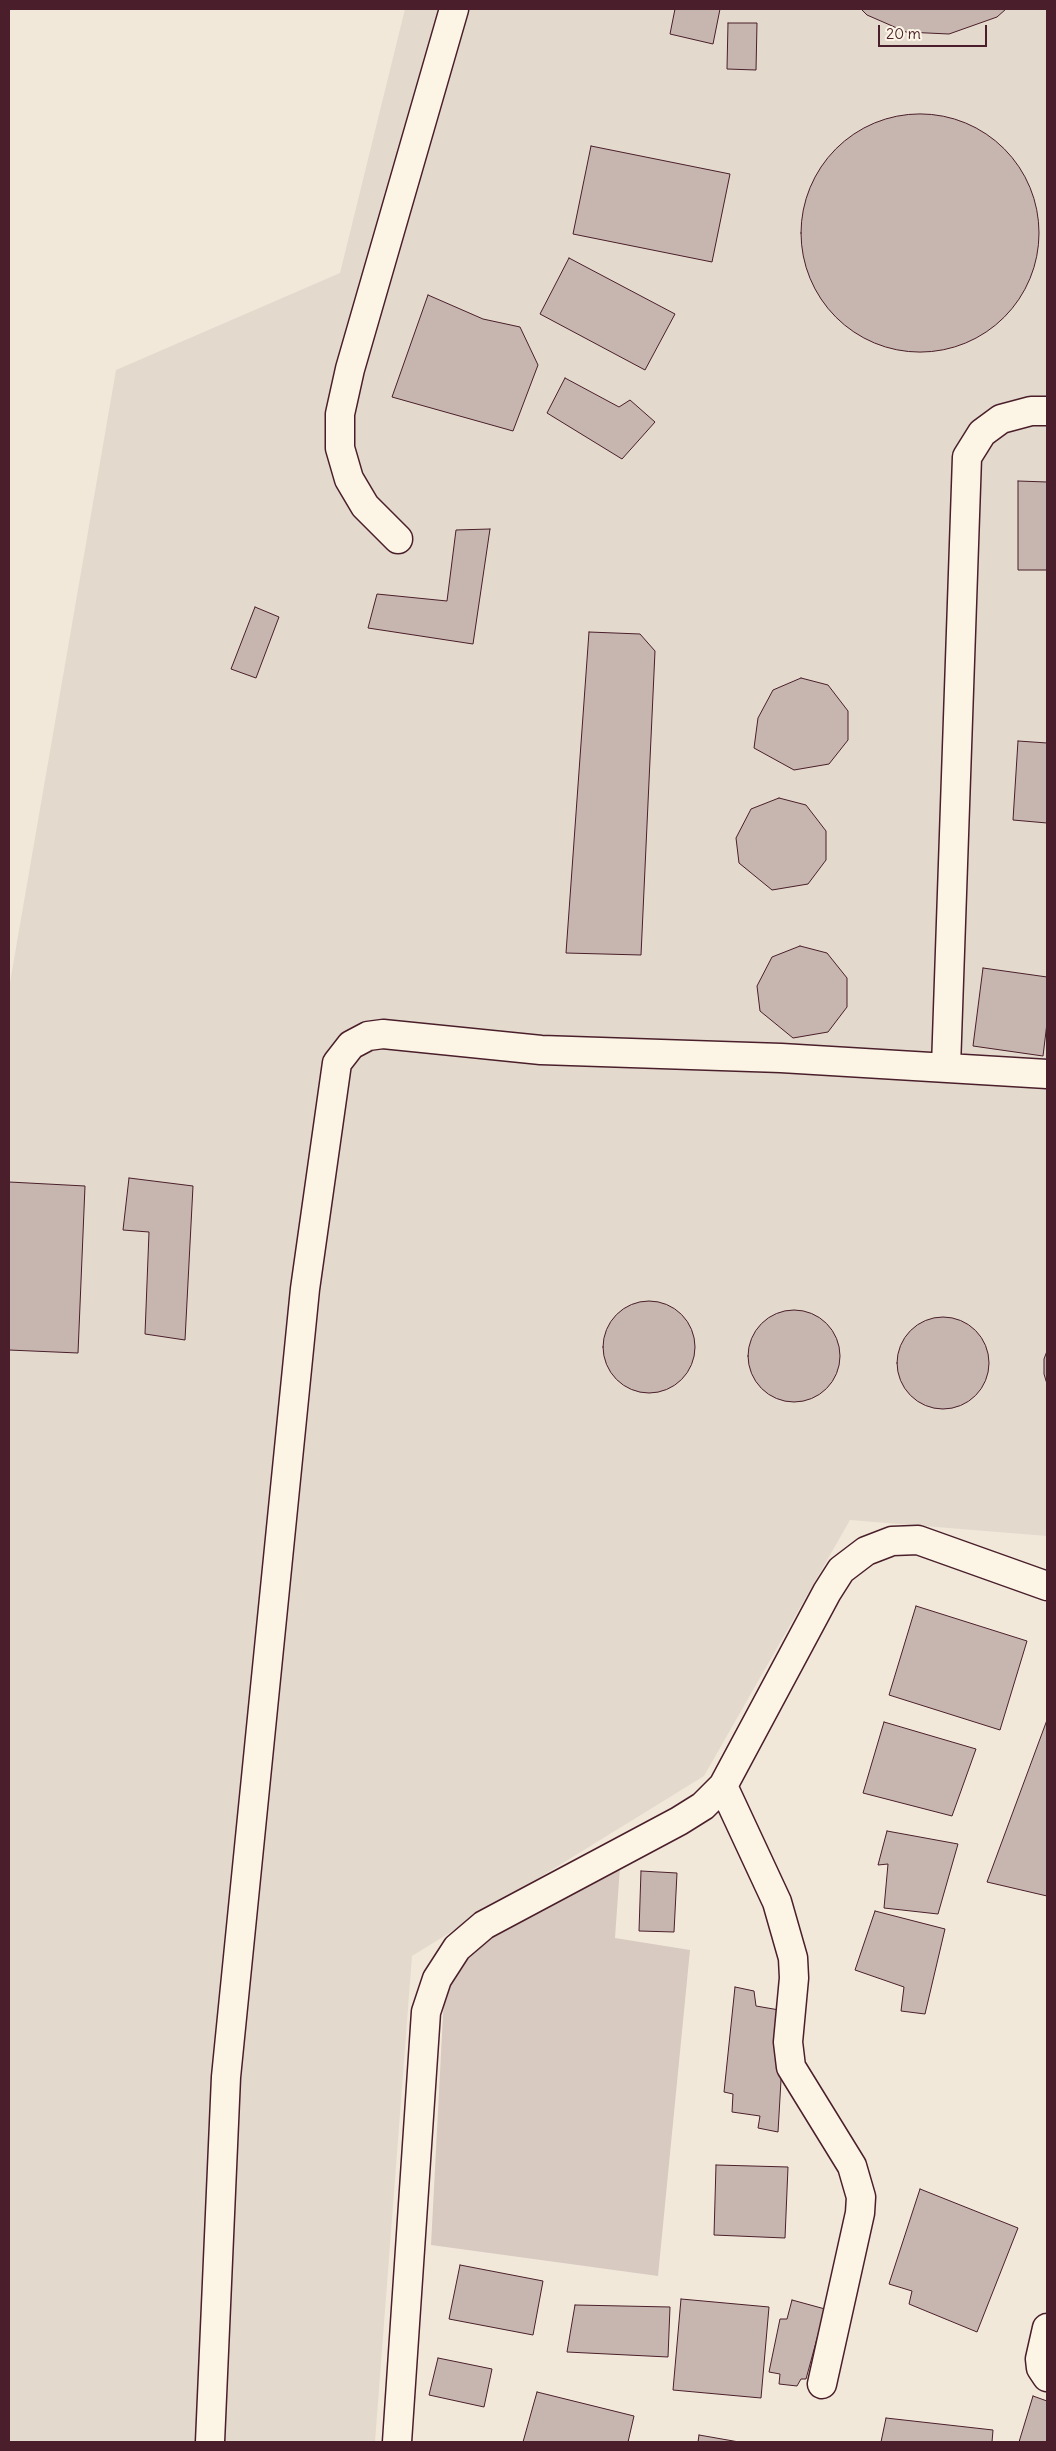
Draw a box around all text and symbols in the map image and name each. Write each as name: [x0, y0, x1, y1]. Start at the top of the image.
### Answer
scale bar: [881, 15, 990, 47]
text: 20 m: [886, 24, 921, 43]

